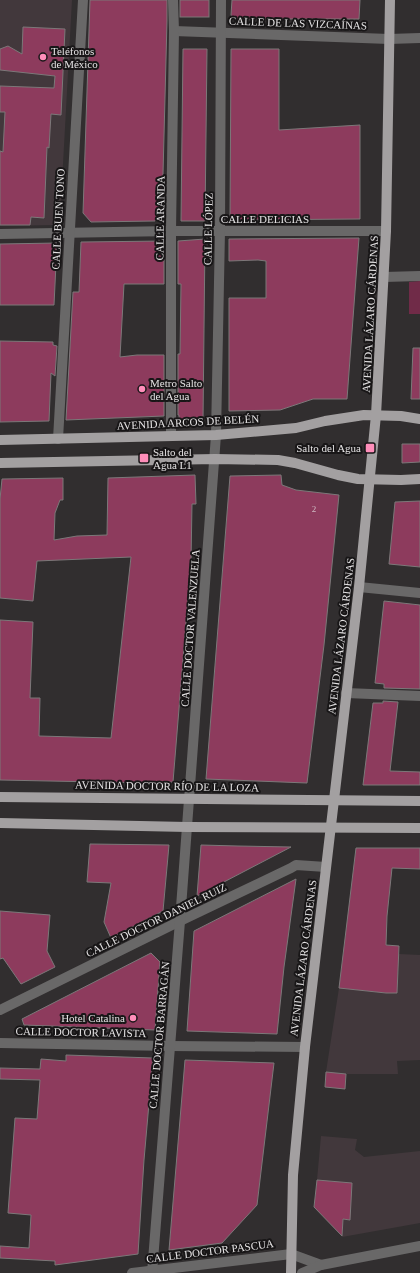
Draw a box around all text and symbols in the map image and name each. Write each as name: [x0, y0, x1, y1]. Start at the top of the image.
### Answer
street label: CALLE DE LAS VIZCAÍNAS: [229, 15, 367, 31]
place label: Teléfonos de México: [51, 45, 98, 70]
marker: Teléfonos de México: [38, 52, 48, 62]
street label: CALLE BUEN TONO: [49, 168, 67, 270]
street label: CALLE ARANDA: [153, 176, 167, 260]
street label: CALLE LÓPEZ: [201, 192, 215, 265]
street label: CALLE DELICIAS: [221, 213, 309, 225]
street label: AVENIDA LÁZARO CÁRDENAS: [360, 235, 380, 393]
place label: Metro Salto del Agua: [150, 377, 203, 402]
marker: Metro Salto del Agua: [137, 384, 147, 394]
street label: AVENIDA ARCOS DE BELÉN: [117, 412, 260, 432]
place label: Salto del Agua: [296, 442, 361, 454]
marker: Salto del Agua: [364, 442, 376, 454]
place label: Salto del Agua L1: [153, 446, 192, 471]
marker: Salto del Agua L1: [138, 452, 150, 464]
house number: 2: [312, 504, 316, 514]
street label: CALLE DOCTOR VALENZUELA: [179, 549, 201, 707]
street label: AVENIDA LÁZARO CÁRDENAS: [325, 557, 357, 715]
street label: AVENIDA DOCTOR RÍO DE LA LOZA: [75, 778, 259, 794]
street label: AVENIDA LÁZARO CÁRDENAS: [287, 879, 319, 1037]
street label: CALLE DOCTOR DANIEL RUIZ: [84, 881, 228, 959]
street label: CALLE DOCTOR BARRAGÁN: [147, 961, 171, 1109]
place label: Hotel Catalina: [61, 1012, 125, 1024]
marker: Hotel Catalina: [128, 1013, 138, 1023]
street label: CALLE DOCTOR LAVISTA: [16, 1025, 147, 1039]
street label: CALLE DOCTOR PASCUA: [146, 1237, 274, 1265]

